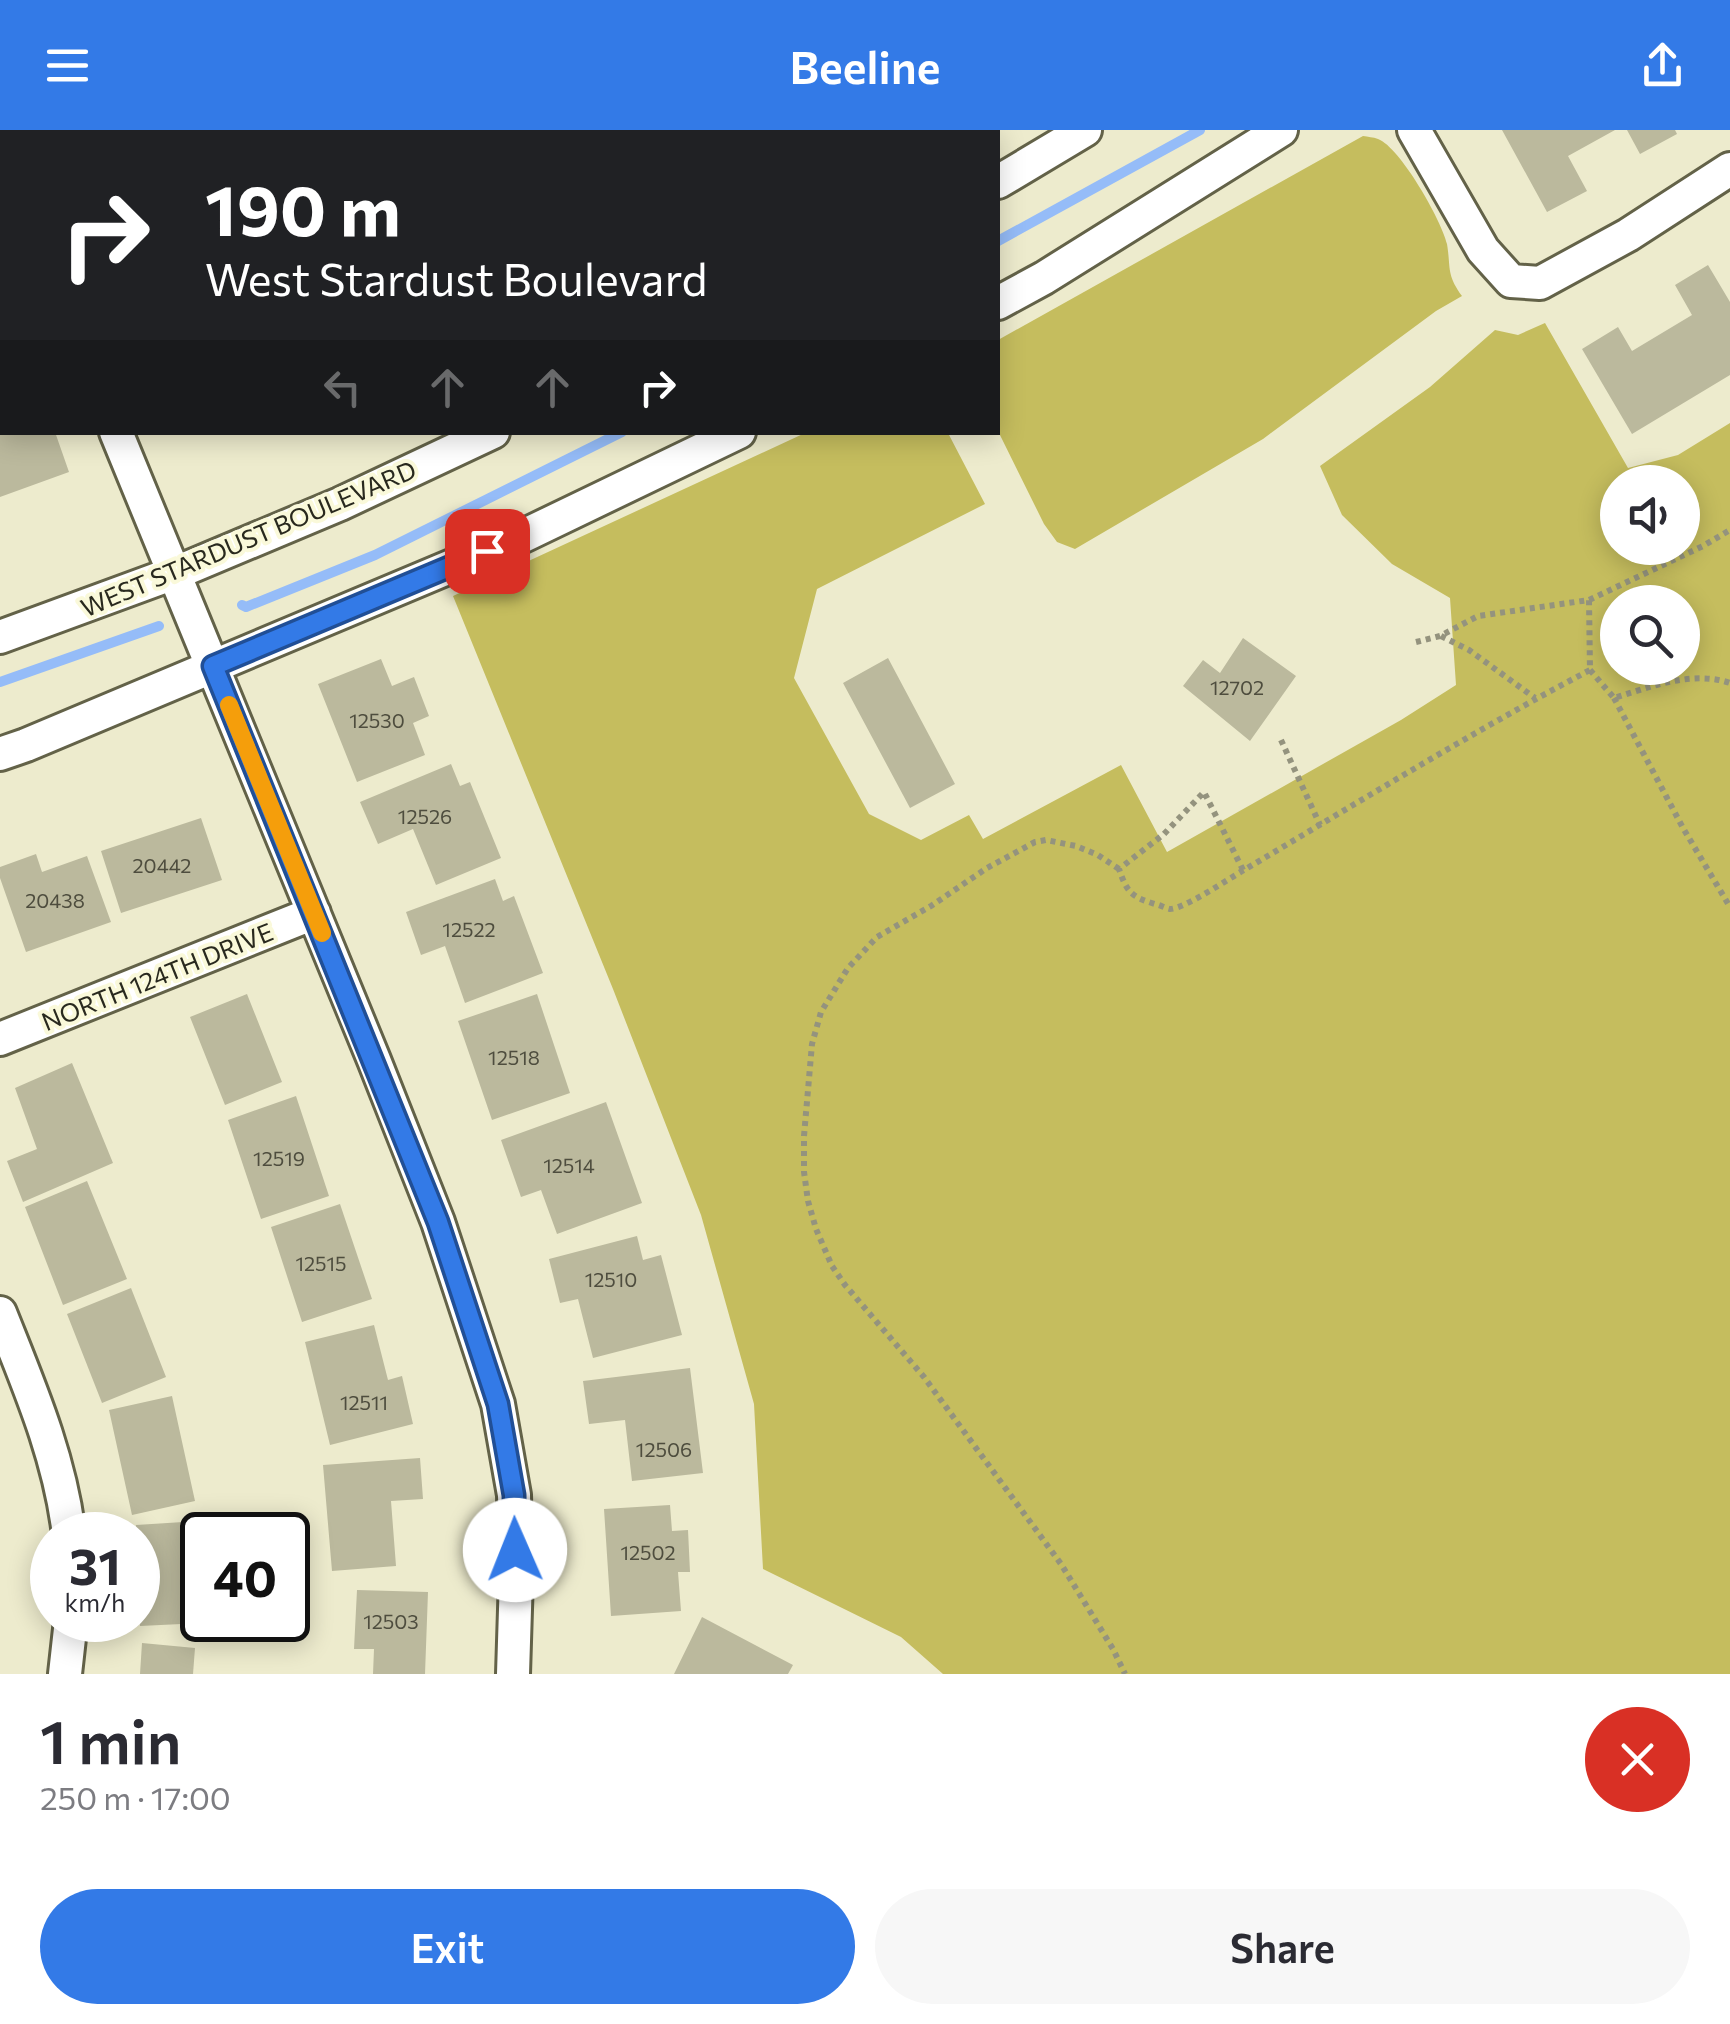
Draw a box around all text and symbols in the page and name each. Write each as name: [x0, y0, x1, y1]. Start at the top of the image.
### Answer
icon: menu: [40, 38, 95, 93]
text: Beeline: [790, 38, 940, 93]
icon: share: [1635, 38, 1690, 93]
text: 190 m: [205, 165, 401, 250]
icon: right: [40, 170, 170, 300]
text: West Stardust Boulevard: [205, 250, 708, 305]
icon: left: [315, 360, 370, 415]
icon: ahead: [420, 360, 475, 415]
icon: ahead: [525, 360, 580, 415]
icon: right: [630, 360, 685, 415]
street label: WEST STARDUST BOULEVARD: [76, 454, 420, 622]
map controls: [1600, 465, 1700, 685]
button: sound: [1600, 465, 1700, 565]
pin: [445, 509, 530, 594]
icon: arrive: [460, 524, 515, 579]
button: search: [1600, 585, 1700, 685]
house number: 12702: [1210, 675, 1264, 699]
house number: 12530: [349, 708, 405, 732]
house number: 12526: [398, 804, 452, 828]
house number: 20442: [133, 853, 191, 877]
house number: 20438: [25, 888, 85, 912]
street label: NORTH 124TH DRIVE: [37, 916, 277, 1036]
house number: 12522: [442, 917, 496, 941]
house number: 12518: [488, 1045, 540, 1069]
house number: 12519: [253, 1146, 305, 1170]
house number: 12514: [543, 1153, 595, 1177]
house number: 12515: [295, 1251, 347, 1275]
house number: 12510: [585, 1267, 637, 1291]
house number: 12511: [340, 1390, 388, 1414]
house number: 12506: [636, 1437, 692, 1461]
position arrow: [463, 1498, 567, 1602]
speed limit sign: 40: [180, 1512, 310, 1642]
text: 31: [69, 1534, 121, 1595]
house number: 12502: [620, 1540, 676, 1564]
text: km/h: [65, 1587, 125, 1617]
house number: 12503: [363, 1609, 419, 1633]
text: 1 min: [40, 1703, 181, 1776]
button: close: [1585, 1707, 1690, 1812]
text: 250 m · 17:00: [40, 1777, 231, 1817]
button: Exit: [40, 1889, 855, 2004]
button: Share: [875, 1889, 1690, 2004]

